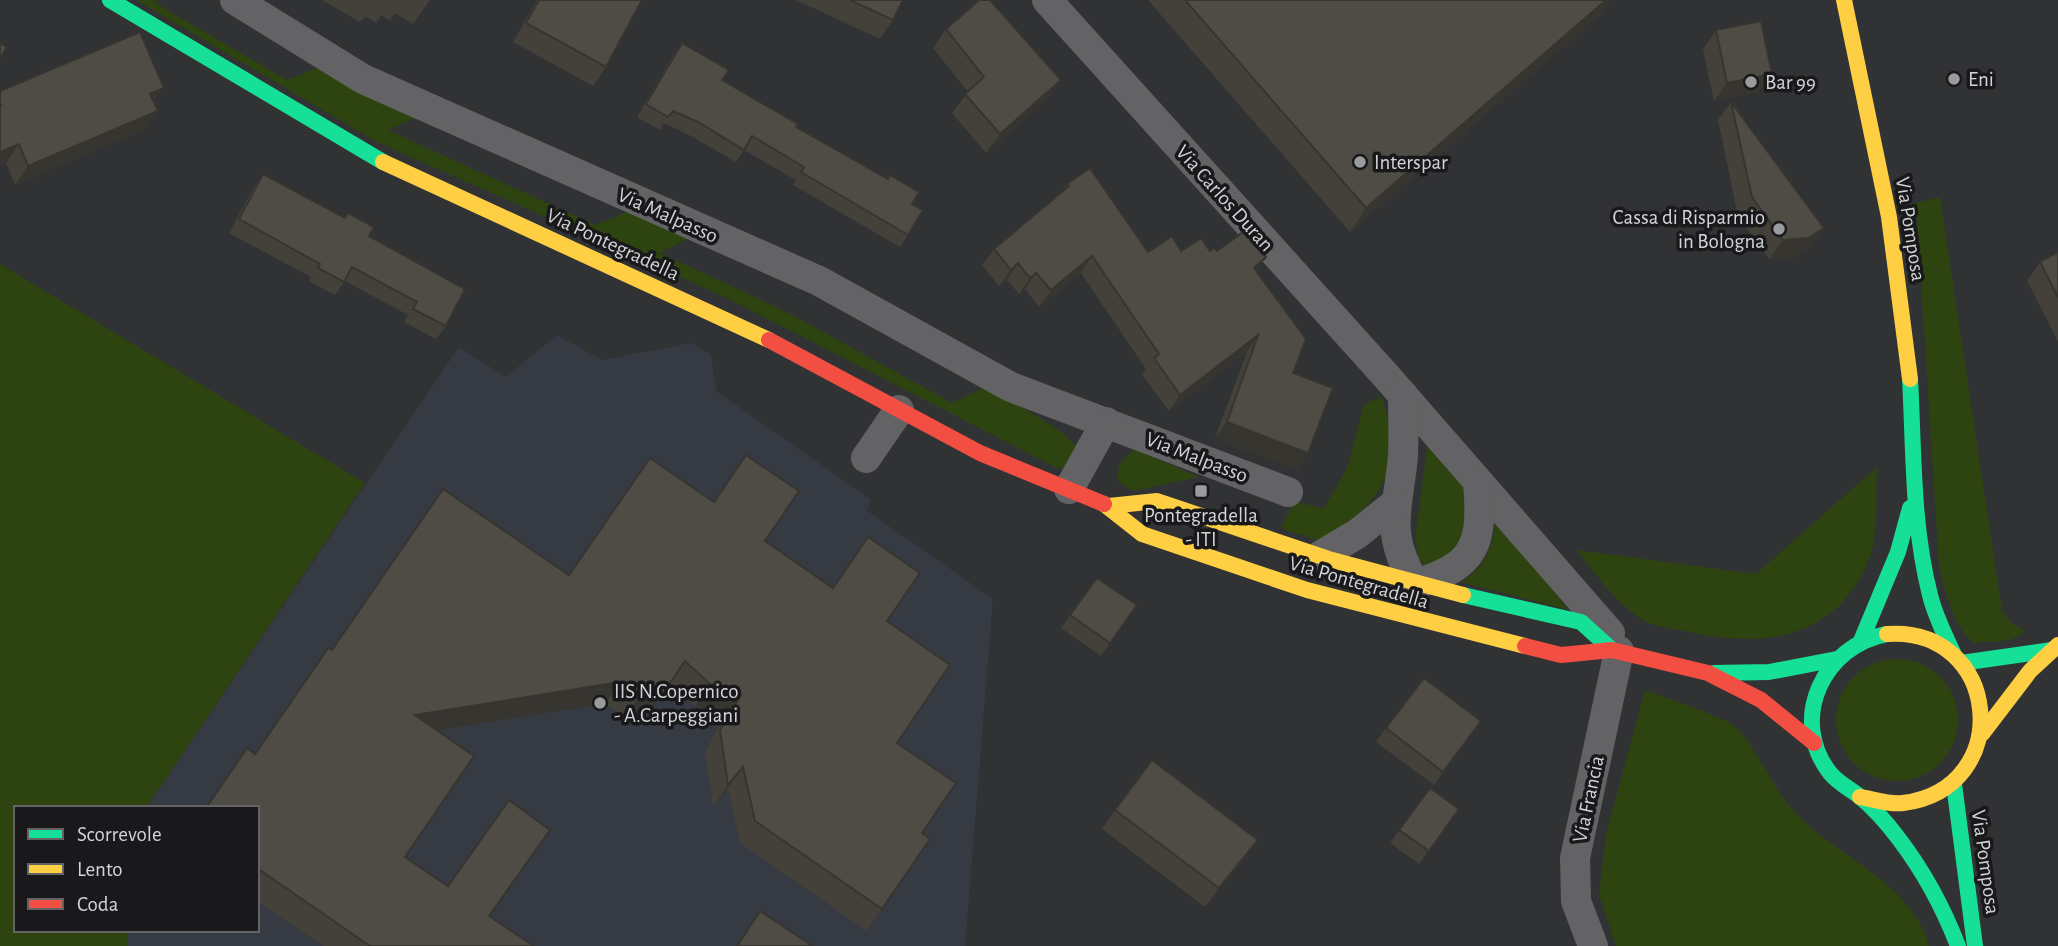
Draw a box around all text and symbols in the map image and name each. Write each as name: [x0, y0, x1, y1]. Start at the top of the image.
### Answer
place label: Eni: [1968, 69, 1994, 90]
marker: Eni: [1946, 71, 1962, 87]
place label: Bar 99: [1765, 72, 1816, 93]
marker: Bar 99: [1743, 74, 1759, 90]
street label: Via Carlos Duran: [1172, 141, 1278, 256]
place label: Interspar: [1374, 152, 1448, 173]
marker: Interspar: [1352, 154, 1368, 170]
street label: Via Pomposa: [1892, 175, 1929, 283]
street label: Via Malpasso: [614, 184, 721, 247]
street label: Via Pontegradella: [543, 204, 683, 285]
place label: Cassa di Risparmio in Bologna: [1613, 207, 1765, 252]
marker: Cassa di Risparmio in Bologna: [1771, 221, 1787, 237]
street label: Via Malpasso: [1143, 428, 1251, 487]
marker: Pontegradella - ITI: [1193, 483, 1209, 499]
place label: Pontegradella - ITI: [1144, 505, 1258, 550]
street label: Via Pontegradella: [1287, 553, 1431, 613]
place label: IIS N.Copernico - A.Carpeggiani: [614, 681, 739, 726]
marker: IIS N.Copernico - A.Carpeggiani: [592, 695, 608, 711]
street label: Via Francia: [1569, 753, 1608, 844]
legend: [14, 806, 259, 932]
street label: Via Pomposa: [1968, 808, 2003, 916]
text: Scorrevole: [77, 824, 162, 845]
text: Lento: [77, 859, 123, 880]
text: Coda: [77, 894, 119, 915]

